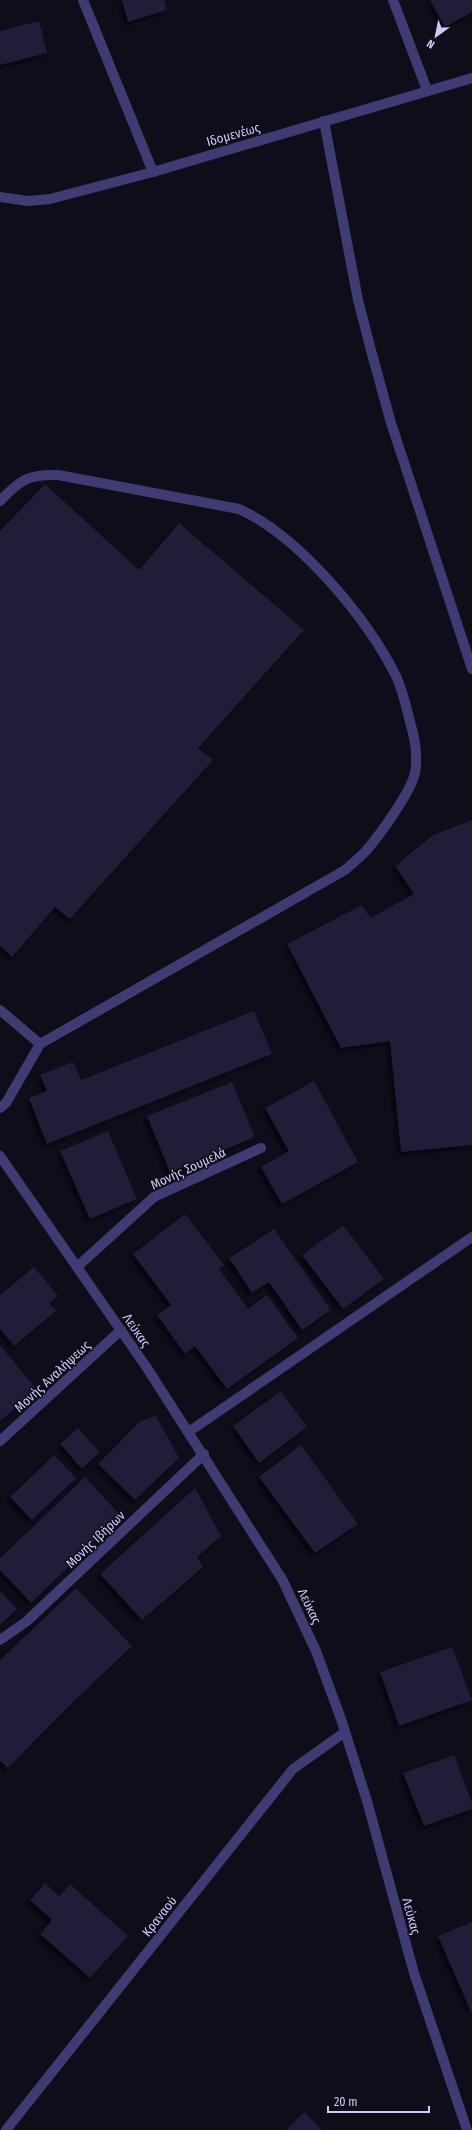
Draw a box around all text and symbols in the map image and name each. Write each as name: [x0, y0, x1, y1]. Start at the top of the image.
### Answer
north arrow: [416, 16, 456, 56]
text: N: [425, 37, 437, 51]
street label: Ιδομενέως: [205, 120, 262, 149]
street label: Μονής Σουμελά: [148, 1144, 228, 1192]
street label: Λεύκας: [120, 1311, 154, 1350]
street label: Μονής Αναλήψεως: [11, 1337, 94, 1415]
street label: Μονής Ιβήρων: [63, 1507, 128, 1571]
street label: Λεύκας: [295, 1586, 324, 1627]
street label: Κραναού: [139, 1893, 180, 1939]
street label: Λεύκας: [399, 1896, 424, 1937]
scale bar: [328, 2088, 429, 2114]
text: 20 m: [334, 2095, 358, 2109]

